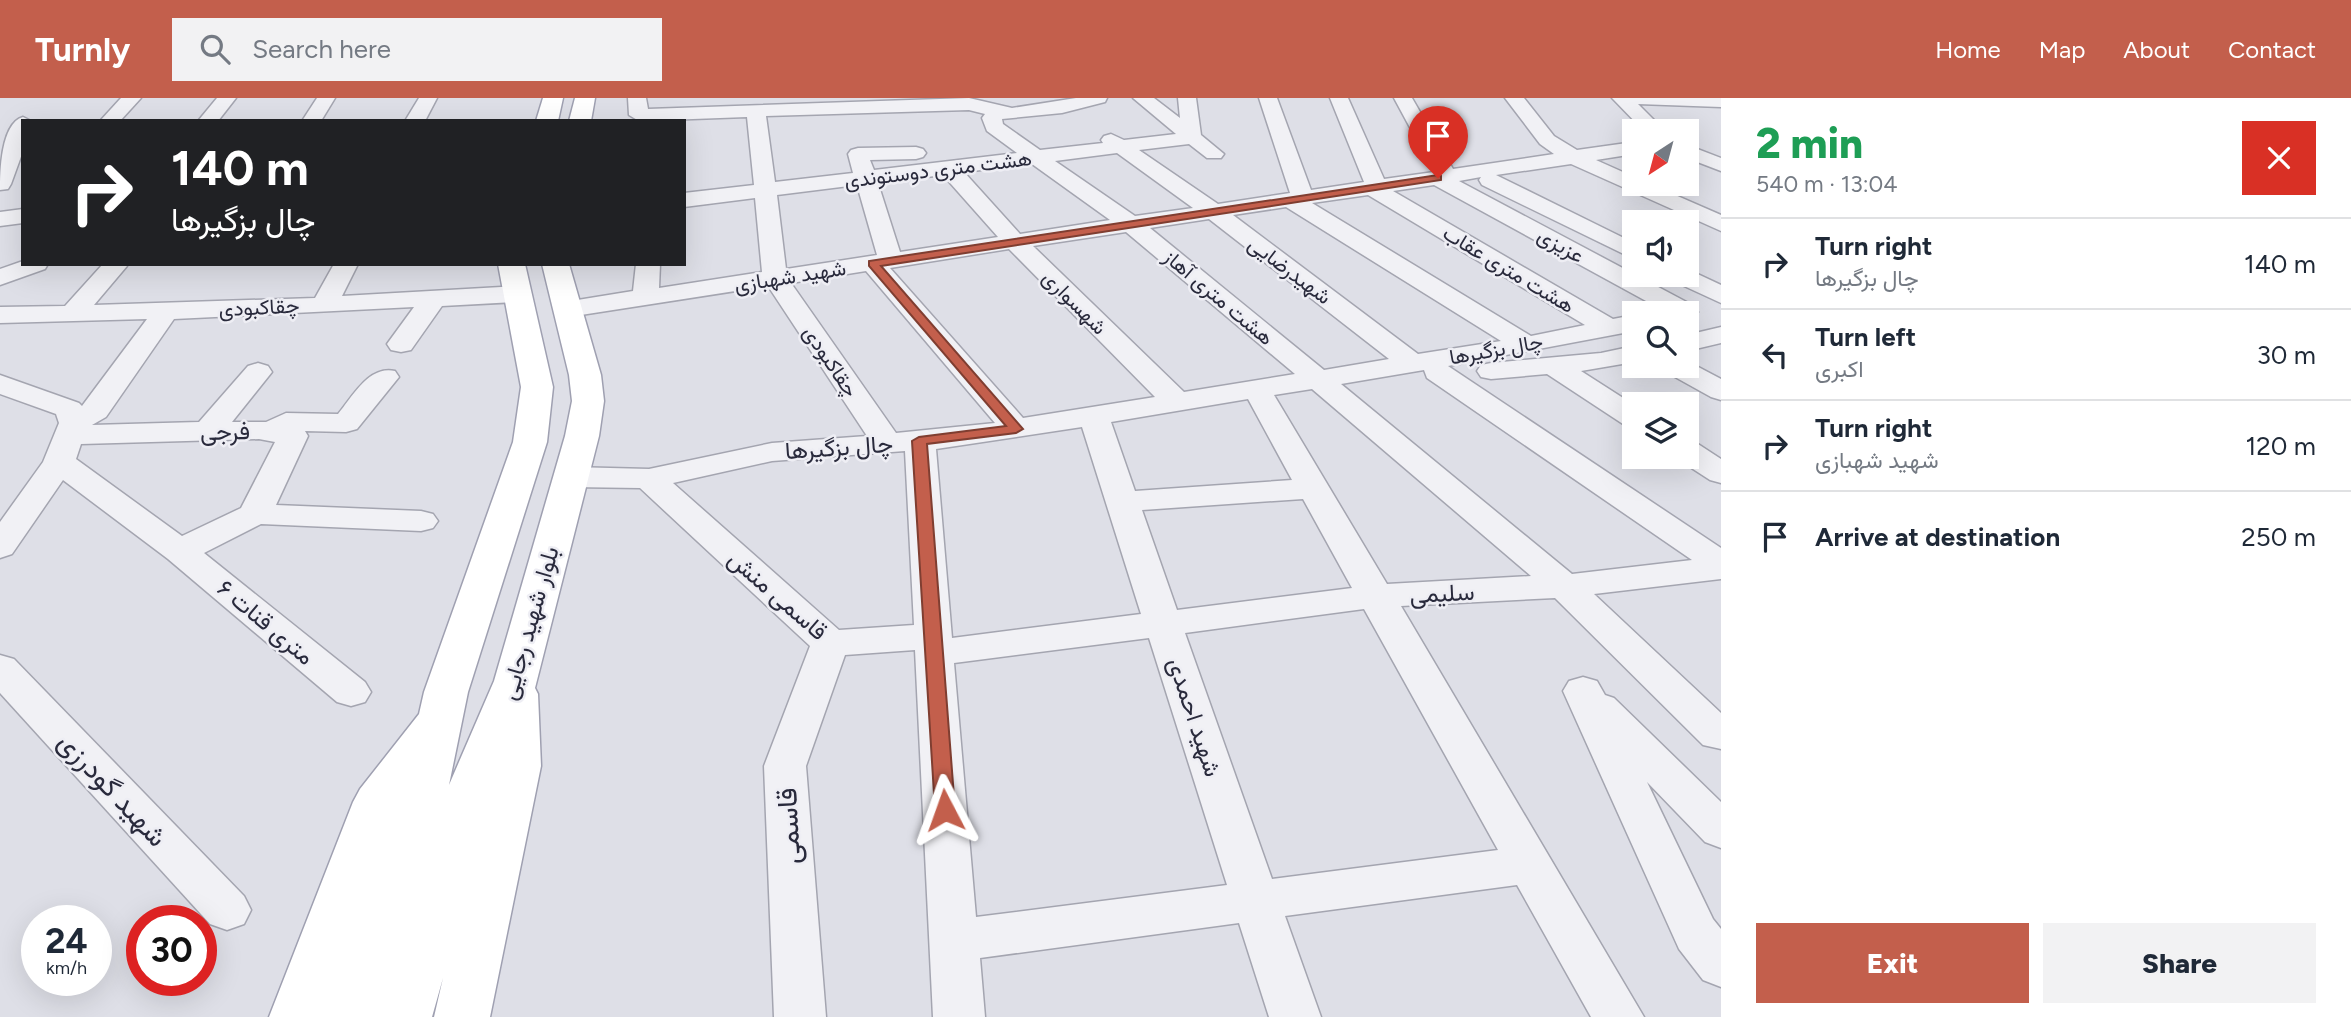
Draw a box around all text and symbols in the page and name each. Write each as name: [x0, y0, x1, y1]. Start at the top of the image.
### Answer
search box: [172, 18, 662, 81]
text: Turnly: [35, 30, 130, 69]
icon: search: [196, 30, 234, 68]
text: Search here: [252, 33, 391, 65]
text: Home: [1935, 35, 2001, 64]
text: Map: [2039, 35, 2085, 64]
text: About: [2123, 35, 2190, 64]
text: Contact: [2228, 35, 2316, 64]
pin: [1408, 106, 1468, 178]
icon: arrive: [1419, 117, 1457, 155]
text: 2 min: [1756, 118, 1863, 169]
north arrow: [1622, 119, 1699, 196]
map controls: [1622, 119, 1699, 469]
button: close: [2242, 121, 2316, 195]
text: 140 m: [171, 138, 309, 197]
street label: هشت متری دوستوندی: [843, 145, 1033, 194]
icon: right: [56, 147, 147, 238]
text: 540 m · 13:04: [1756, 170, 1898, 198]
text: چال بزگیرها: [171, 201, 315, 239]
button: sound: [1622, 210, 1699, 287]
street label: هشت متری عقاب: [1438, 220, 1579, 319]
street label: عزیزی: [1533, 222, 1589, 269]
text: Turn right: [1815, 230, 1932, 262]
street label: شهیدرضایی: [1243, 231, 1336, 310]
street label: هشت متری آهاز: [1157, 243, 1279, 351]
icon: right: [1756, 245, 1794, 283]
text: 140 m: [2244, 248, 2316, 280]
street label: شهید شهبازی: [732, 255, 848, 298]
text: چال بزگیرها: [1815, 264, 1919, 292]
street label: شهسواری: [1037, 265, 1112, 340]
street label: چقاکبودی: [218, 292, 300, 324]
button: search: [1622, 301, 1699, 378]
street label: چقاکبودی: [796, 321, 864, 403]
text: Turn left: [1815, 321, 1916, 353]
street label: چال بزگیرها: [1447, 328, 1545, 372]
icon: left: [1756, 336, 1794, 374]
text: 30 m: [2257, 339, 2316, 371]
text: اکبری: [1815, 355, 1864, 383]
button: layers: [1622, 392, 1699, 469]
text: Turn right: [1815, 412, 1932, 444]
street label: فرجی: [200, 416, 250, 447]
icon: right: [1756, 427, 1794, 465]
street label: چال بزگیرها: [784, 429, 894, 467]
text: 120 m: [2246, 430, 2316, 462]
text: شهید شهبازی: [1815, 446, 1939, 474]
icon: arrive: [1756, 518, 1794, 556]
text: Arrive at destination: [1815, 521, 2060, 553]
text: 250 m: [2241, 521, 2316, 553]
street label: بلوار شهید رجایی: [493, 543, 566, 703]
street label: قاسمی منش: [722, 544, 834, 646]
street label: ۶ متری قنات: [211, 573, 320, 672]
street label: سلیمی: [1409, 577, 1475, 609]
street label: شهید احمدی: [1161, 654, 1228, 780]
street label: شهید گودرزی: [50, 724, 175, 854]
position arrow: [908, 773, 982, 847]
street label: قاسمی: [769, 787, 807, 865]
speed limit sign: 30: [126, 905, 217, 996]
text: 24: [45, 920, 88, 962]
button: Exit: [1756, 923, 2029, 1003]
button: Share: [2043, 923, 2316, 1003]
text: km/h: [46, 957, 87, 979]

